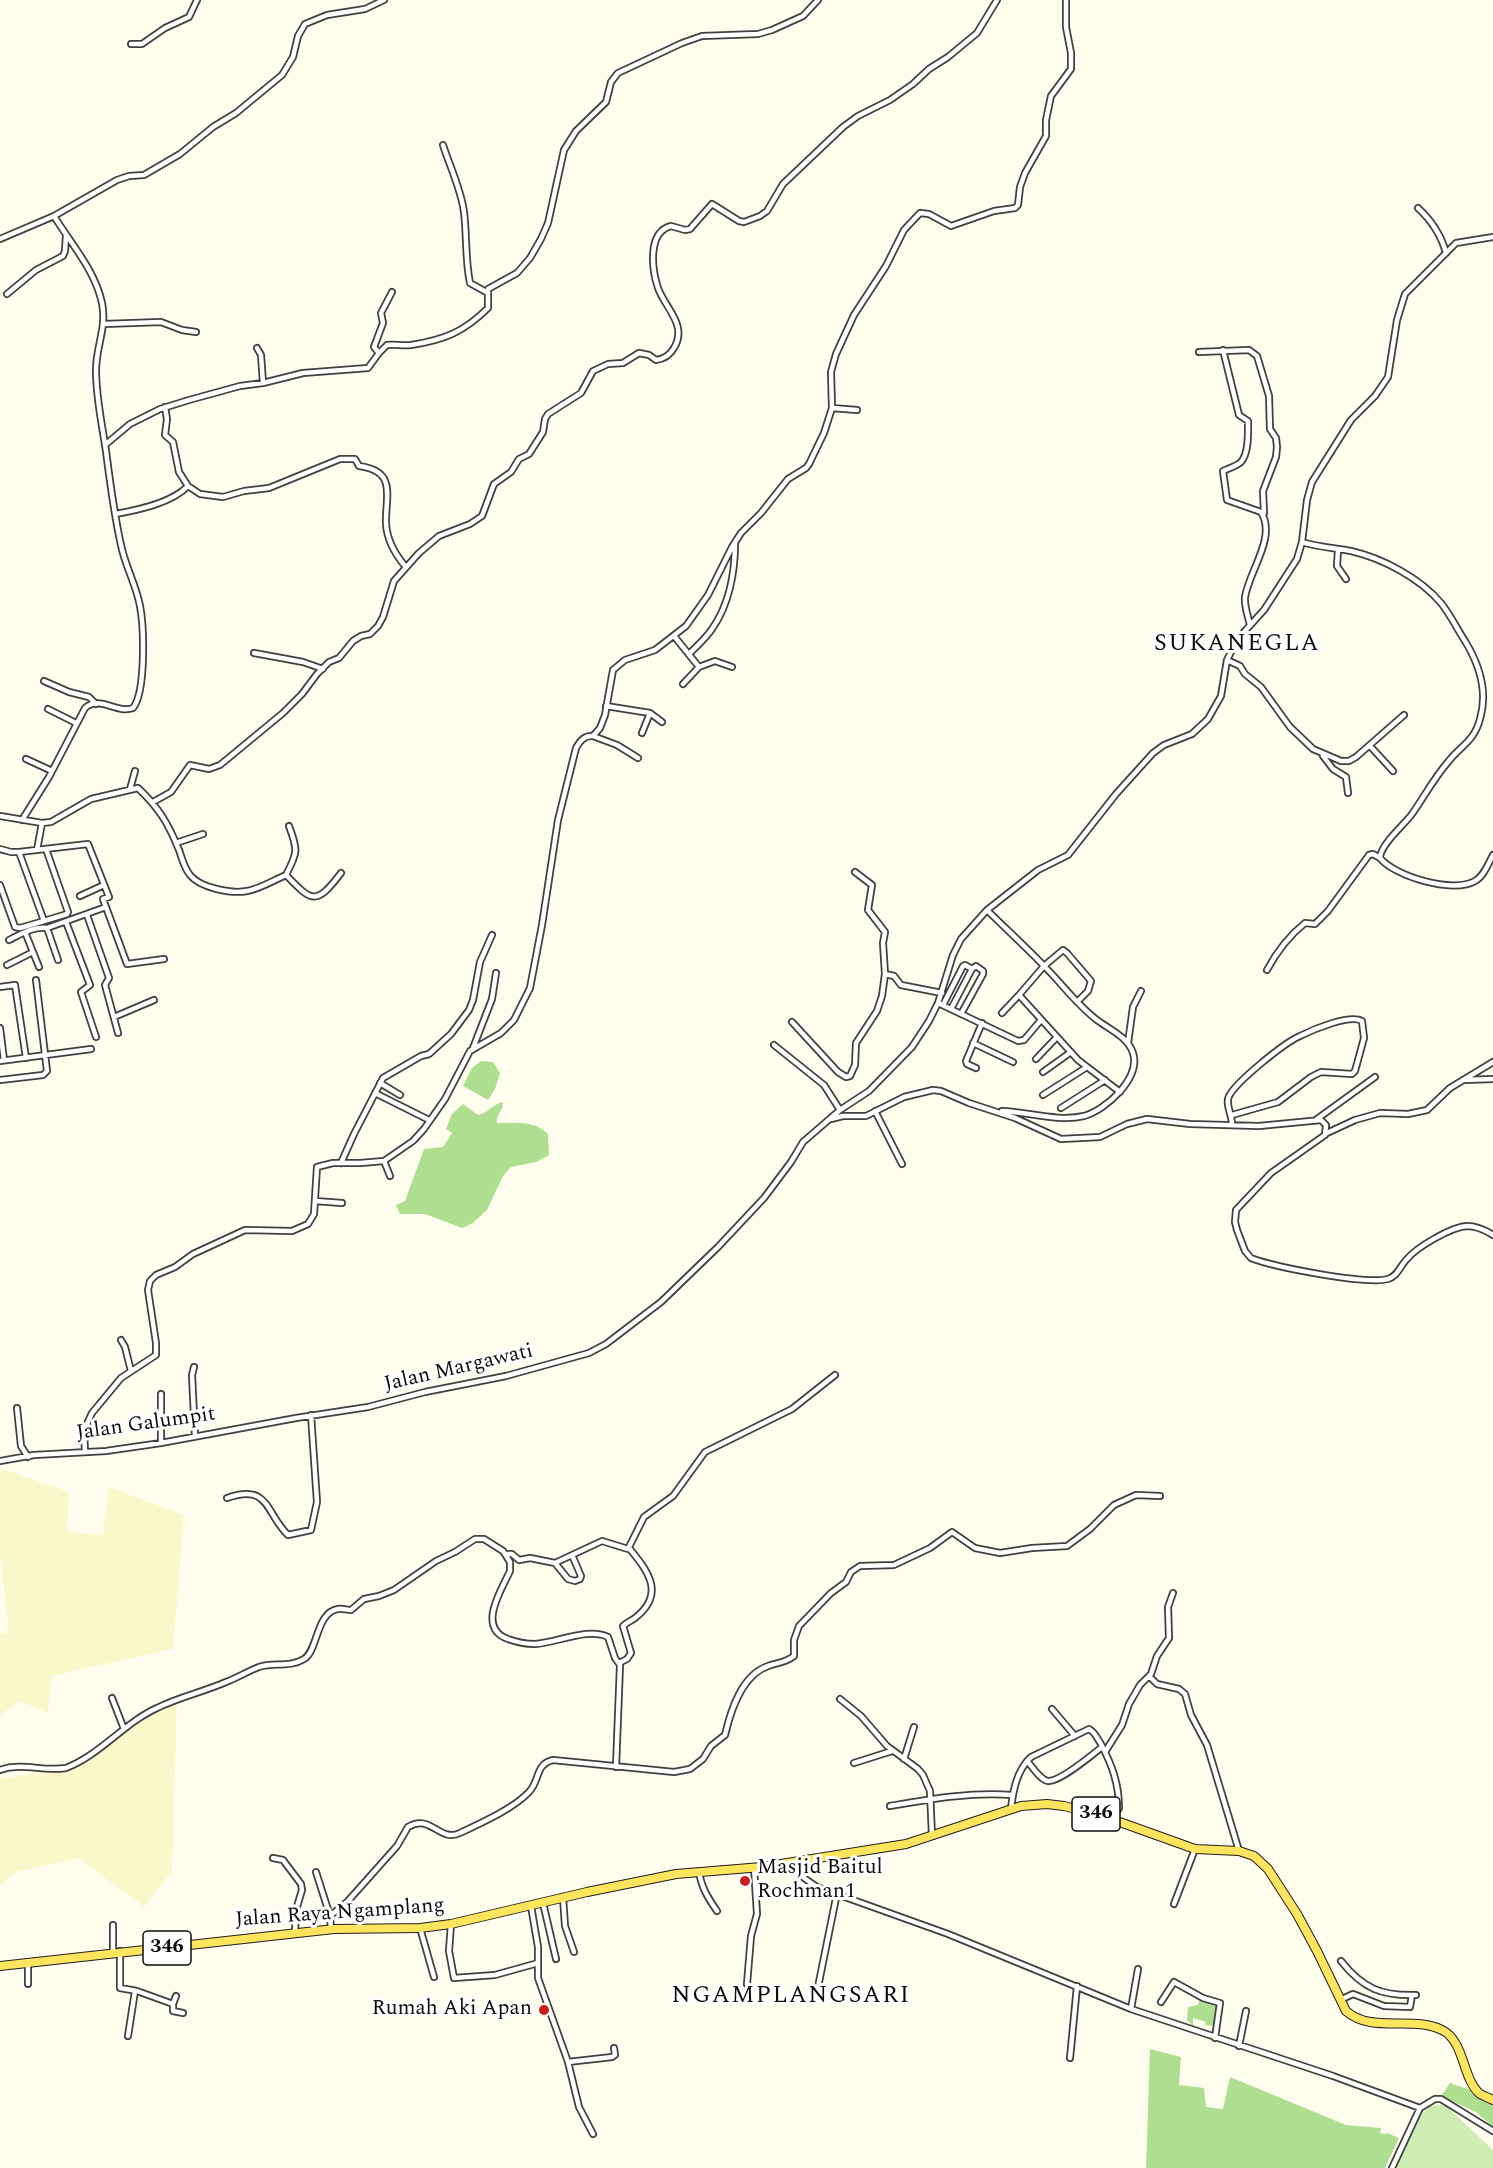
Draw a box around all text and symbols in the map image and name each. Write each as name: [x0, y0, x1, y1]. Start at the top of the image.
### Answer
district label: SUKANEGLA: [1154, 631, 1320, 659]
street label: Jalan Margawati: [382, 1340, 536, 1398]
street label: Jalan Galumpit: [75, 1403, 217, 1447]
road number: 346: [1072, 1797, 1120, 1831]
place label: Masjid Baitul Rochman1: [757, 1856, 883, 1906]
marker: Masjid Baitul Rochman1: [738, 1874, 752, 1888]
street label: Jalan Raya Ngamplang: [234, 1894, 446, 1934]
road number: 346: [143, 1931, 191, 1965]
district label: NGAMPLANGSARI: [672, 1983, 910, 2011]
place label: Rumah Aki Apan: [372, 1997, 532, 2023]
marker: Rumah Aki Apan: [537, 2003, 551, 2017]

